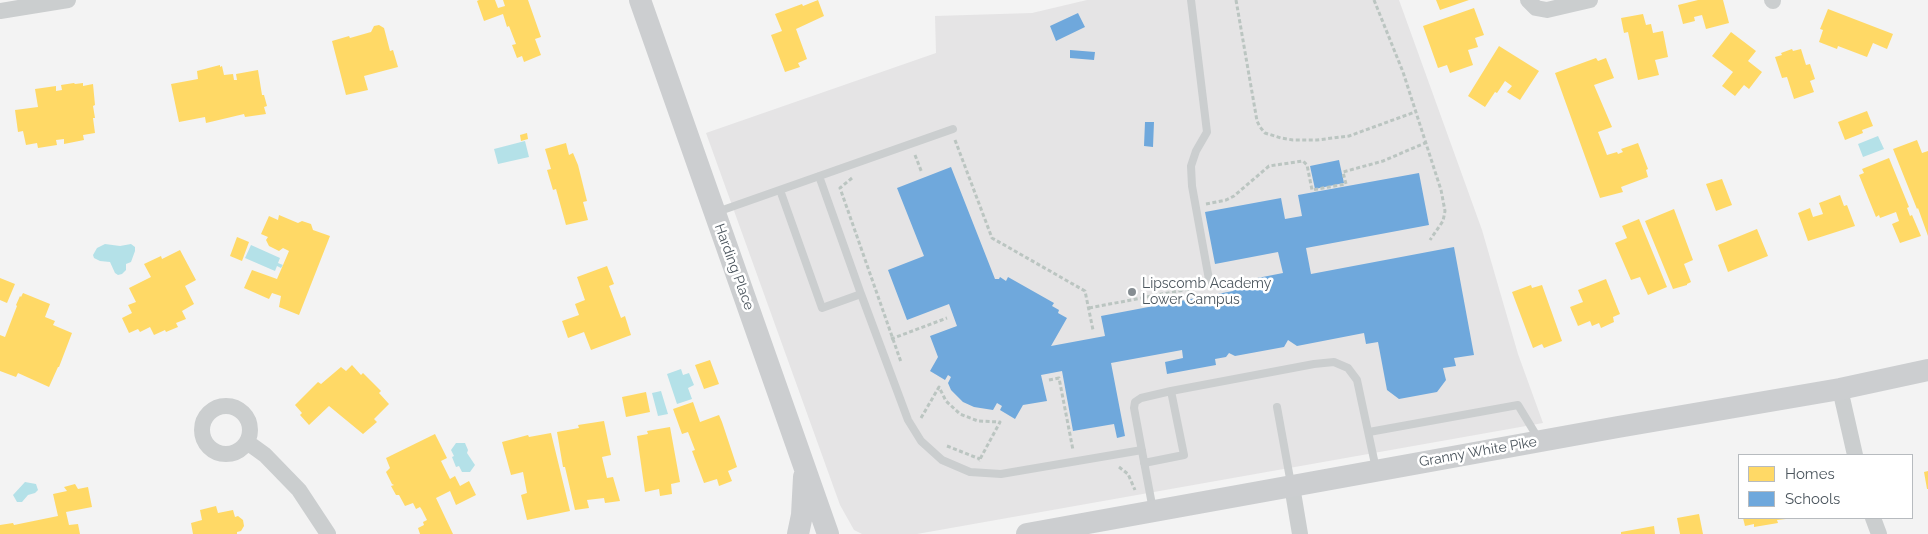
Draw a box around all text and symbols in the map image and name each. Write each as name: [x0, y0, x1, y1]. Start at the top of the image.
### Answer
street label: Harding Place: [711, 221, 757, 313]
place label: Lipscomb Academy Lower Campus: [1142, 276, 1271, 308]
marker: Lipscomb Academy Lower Campus: [1126, 286, 1138, 298]
street label: Granny White Pike: [1418, 433, 1538, 471]
legend: [1738, 454, 1913, 519]
text: Homes: [1785, 465, 1835, 483]
text: Schools: [1785, 490, 1840, 508]

